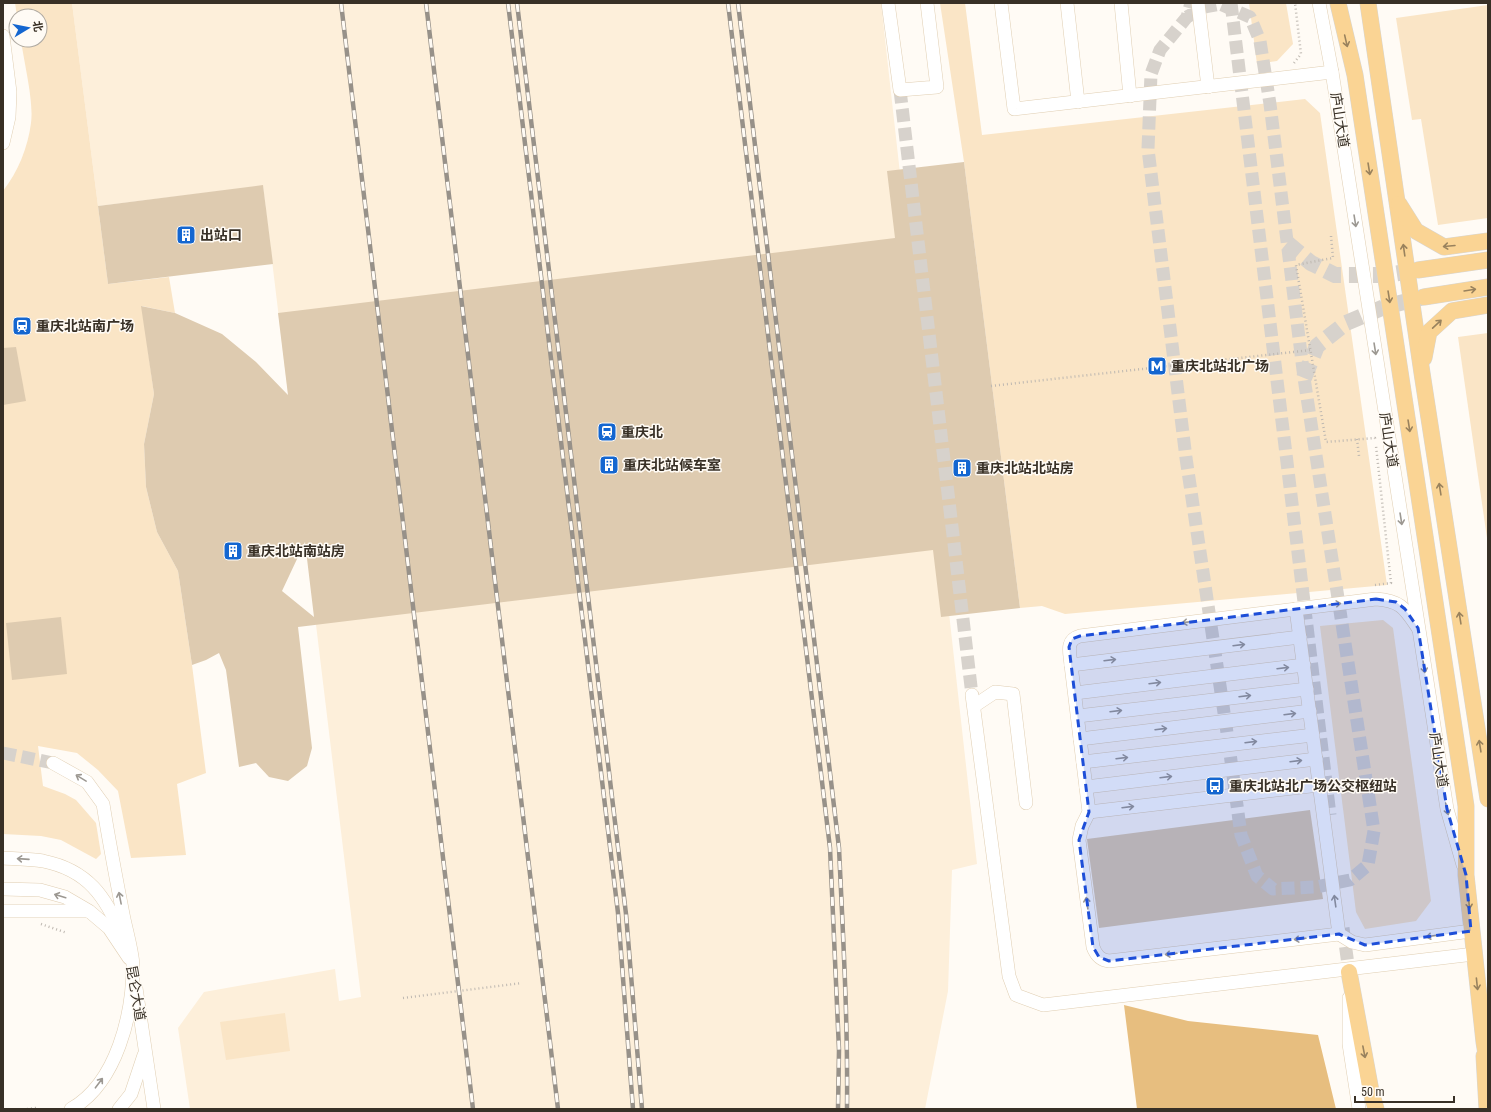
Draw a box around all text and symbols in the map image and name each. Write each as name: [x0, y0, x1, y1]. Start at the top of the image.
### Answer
north arrow: [8, 8, 48, 48]
text: 北: [30, 20, 45, 33]
one-way arrow: [1343, 34, 1351, 47]
street label: 庐山大道: [1328, 91, 1352, 149]
one-way arrow: [1365, 162, 1373, 175]
one-way arrow: [1351, 214, 1359, 227]
building icon: 出站口: [175, 224, 197, 246]
place label: 出站口: [200, 227, 242, 243]
one-way arrow: [1443, 242, 1456, 249]
one-way arrow: [1399, 244, 1407, 257]
one-way arrow: [1463, 285, 1476, 293]
one-way arrow: [1385, 290, 1393, 303]
station icon: 重庆北站南广场: [11, 315, 33, 337]
place label: 重庆北站南广场: [36, 318, 134, 334]
one-way arrow: [1432, 320, 1443, 329]
one-way arrow: [1371, 343, 1379, 356]
metro station icon: 重庆北站北广场: [1146, 355, 1168, 377]
place label: 重庆北站北广场: [1171, 358, 1269, 374]
street label: 庐山大道: [1377, 411, 1401, 469]
one-way arrow: [1405, 419, 1413, 432]
station icon: 重庆北: [596, 421, 618, 443]
place label: 重庆北: [621, 424, 663, 440]
building icon: 重庆北站候车室: [598, 454, 620, 476]
place label: 重庆北站候车室: [623, 457, 721, 473]
building icon: 重庆北站北站房: [951, 457, 973, 479]
place label: 重庆北站北站房: [976, 460, 1074, 476]
one-way arrow: [1436, 483, 1444, 496]
one-way arrow: [1397, 513, 1405, 526]
building icon: 重庆北站南站房: [222, 540, 244, 562]
place label: 重庆北站南站房: [247, 543, 345, 559]
one-way arrow: [1328, 601, 1341, 608]
one-way arrow: [1456, 612, 1464, 625]
one-way arrow: [1182, 618, 1195, 626]
one-way arrow: [1232, 641, 1245, 648]
one-way arrow: [1103, 656, 1116, 664]
one-way arrow: [1420, 660, 1428, 673]
one-way arrow: [1276, 664, 1289, 671]
one-way arrow: [1148, 679, 1161, 687]
one-way arrow: [1238, 692, 1251, 700]
one-way arrow: [1109, 707, 1122, 715]
one-way arrow: [1283, 710, 1296, 718]
one-way arrow: [1154, 725, 1167, 733]
street label: 庐山大道: [1427, 731, 1451, 789]
one-way arrow: [1244, 739, 1257, 746]
one-way arrow: [1476, 740, 1484, 753]
one-way arrow: [1115, 754, 1128, 761]
one-way arrow: [1289, 758, 1302, 765]
one-way arrow: [1159, 773, 1172, 781]
one-way arrow: [75, 774, 87, 782]
bus stop icon: 重庆北站北广场公交枢纽站: [1204, 775, 1226, 797]
place label: 重庆北站北广场公交枢纽站: [1229, 778, 1397, 794]
one-way arrow: [1444, 802, 1452, 815]
one-way arrow: [1121, 803, 1134, 811]
one-way arrow: [17, 856, 30, 863]
one-way arrow: [54, 892, 67, 899]
one-way arrow: [116, 892, 124, 905]
one-way arrow: [1331, 895, 1339, 908]
one-way arrow: [1465, 896, 1472, 909]
one-way arrow: [1084, 897, 1091, 910]
one-way arrow: [1426, 932, 1439, 940]
one-way arrow: [1294, 935, 1307, 943]
one-way arrow: [1165, 950, 1178, 957]
street label: 昆仑大道: [123, 964, 149, 1022]
one-way arrow: [1474, 977, 1481, 990]
one-way arrow: [1360, 1045, 1368, 1058]
one-way arrow: [95, 1077, 103, 1088]
scale bar: [1355, 1078, 1454, 1104]
text: 50 m: [1361, 1085, 1385, 1099]

